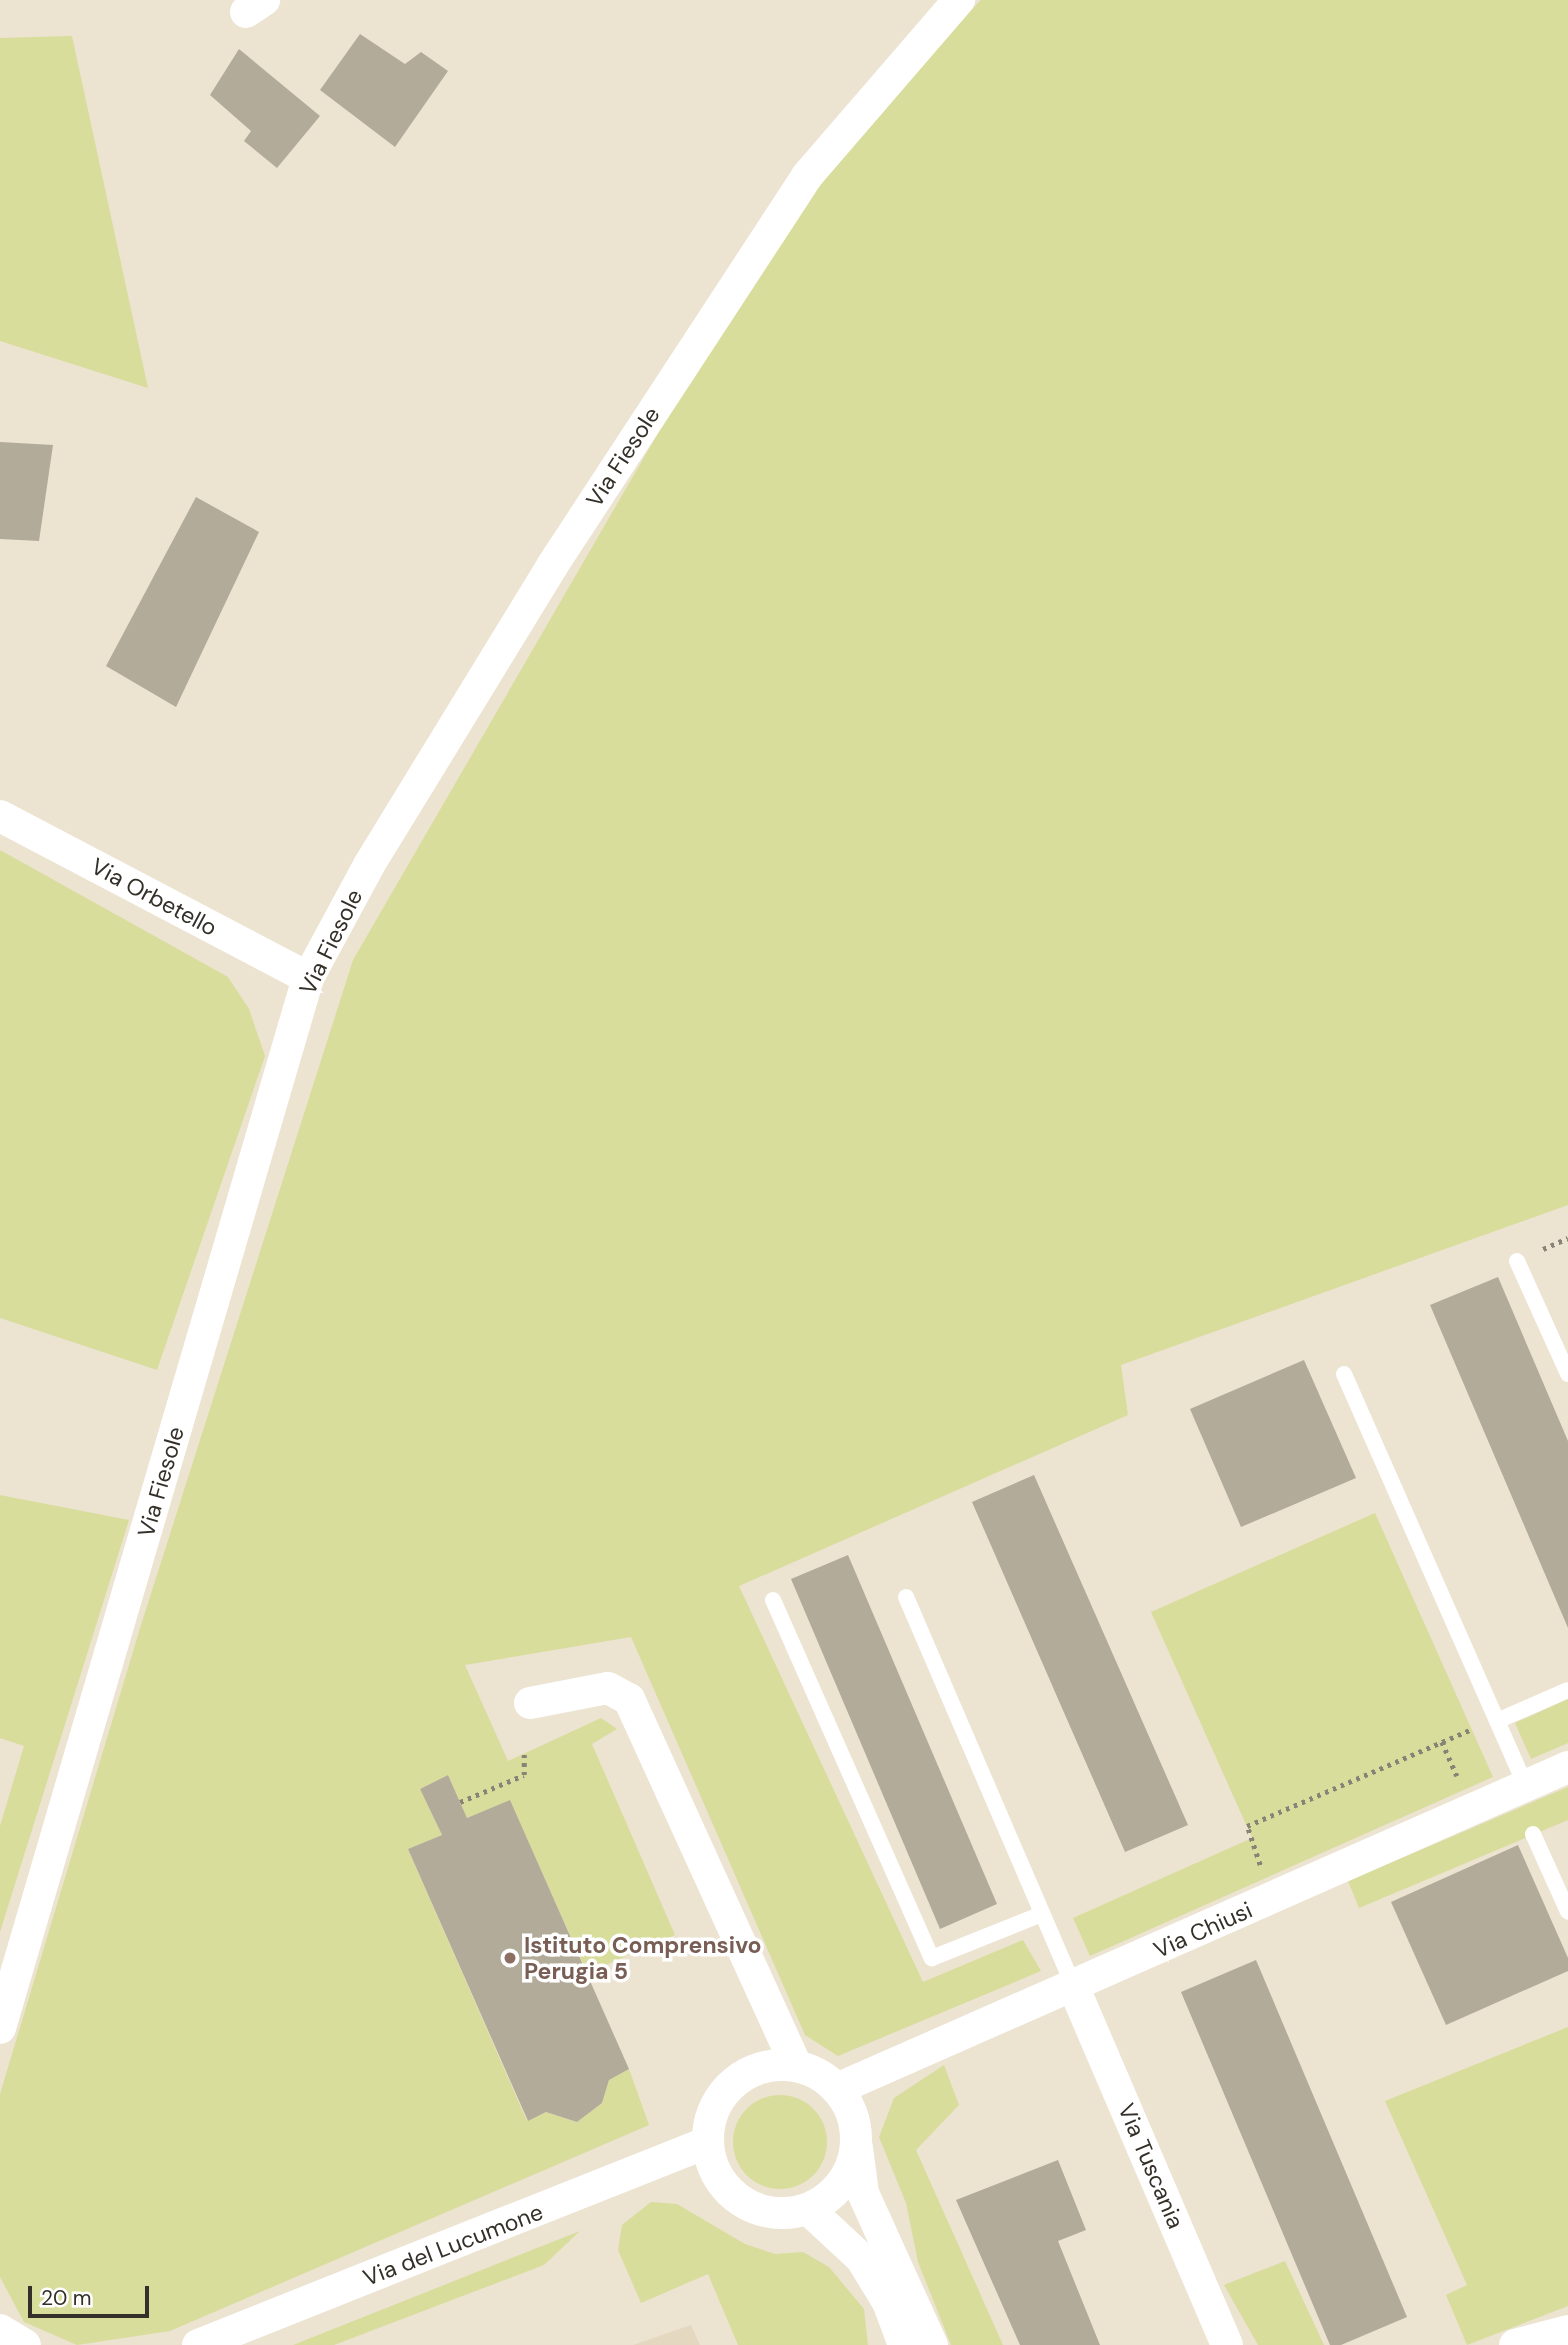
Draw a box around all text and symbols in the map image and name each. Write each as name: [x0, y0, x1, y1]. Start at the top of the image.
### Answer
street label: Via Fiesole: [580, 402, 666, 512]
street label: Via Orbetello: [86, 852, 222, 942]
street label: Via Fiesole: [294, 885, 368, 999]
street label: Via Fiesole: [132, 1423, 190, 1541]
street label: Via Chiusi: [1149, 1896, 1257, 1964]
place label: Istituto Comprensivo Perugia 5: [524, 1931, 762, 1985]
marker: Istituto Comprensivo Perugia 5: [502, 1950, 518, 1966]
street label: Via Tuscania: [1112, 2099, 1190, 2233]
street label: Via del Lucumone: [359, 2198, 547, 2292]
scale bar: [32, 2272, 152, 2316]
text: 20 m: [41, 2284, 92, 2312]

